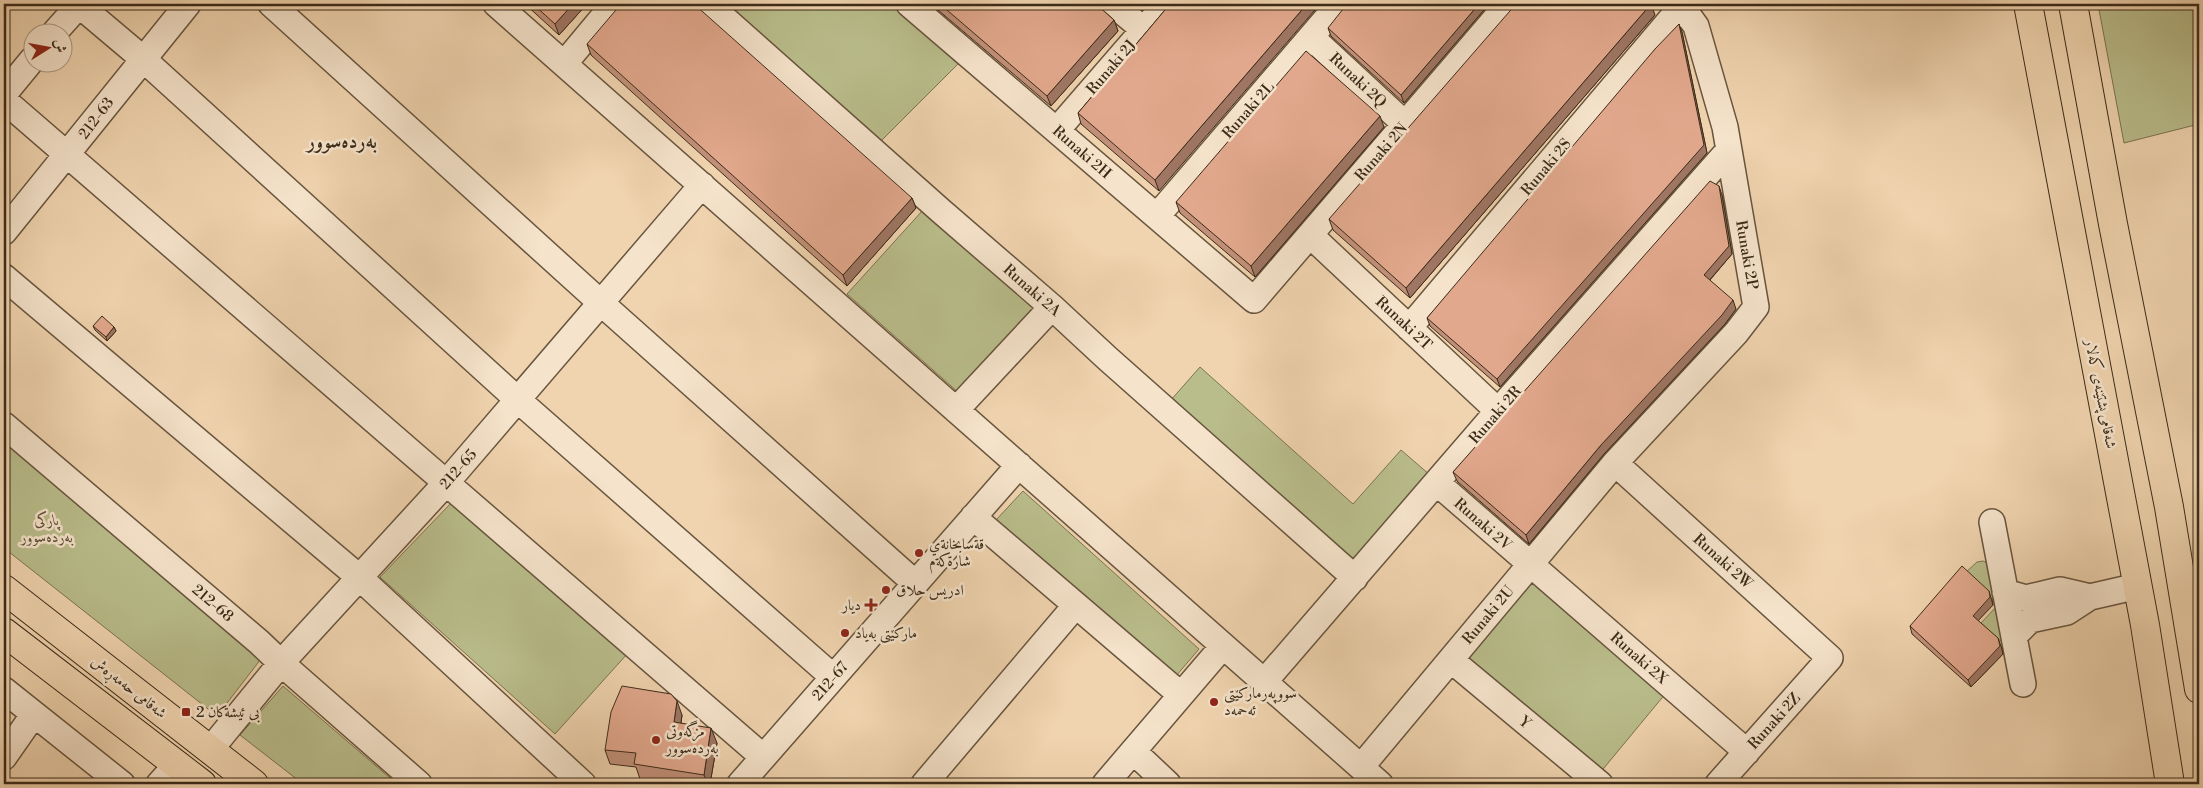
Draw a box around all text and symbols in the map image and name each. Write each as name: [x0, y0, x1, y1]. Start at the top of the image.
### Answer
north arrow: [22, 22, 72, 72]
street label: Runaki 2J: [1082, 36, 1140, 99]
text: ش: [50, 37, 70, 54]
street label: Runaki 2Q: [1325, 49, 1391, 112]
street label: Runaki 2L: [1218, 78, 1278, 143]
street label: 212-63: [75, 94, 118, 143]
street label: Runaki 2N: [1351, 119, 1412, 185]
street label: Runaki 2H: [1048, 122, 1115, 183]
district label: بەردەسوور: [305, 130, 377, 155]
street label: Runaki 2S: [1517, 135, 1576, 200]
street label: Runaki 2P: [1731, 219, 1762, 291]
street label: Runaki 2A: [999, 260, 1065, 321]
street label: Runaki 2T: [1371, 292, 1436, 355]
street label: شەقامی پشتێنەی کەلار: [2080, 336, 2120, 450]
street label: Runaki 2R: [1465, 382, 1526, 448]
street label: 212-65: [436, 445, 481, 493]
street label: Runaki 2V: [1450, 494, 1516, 555]
park label: پارکی بەردەسوور: [20, 510, 73, 547]
street label: Runaki 2W: [1689, 530, 1757, 593]
place label: قةسابخانةي شارةكةم: [929, 535, 984, 574]
marker: قةسابخانةي شارةكةم: [913, 547, 925, 559]
street label: 212-68: [188, 581, 237, 626]
place label: ادريس حلاق: [896, 581, 964, 600]
street label: Runaki 2U: [1458, 582, 1518, 649]
marker: ادريس حلاق: [880, 584, 892, 596]
place label: ديار: [840, 596, 861, 615]
marker: ديار: [865, 599, 877, 611]
place label: مارکێتی بەیاد: [855, 624, 917, 644]
marker: مارکێتی بەیاد: [839, 627, 851, 639]
street label: Runaki 2X: [1606, 628, 1672, 689]
street label: شەقامی حەمەڕەش: [86, 652, 170, 724]
street label: 212-67: [808, 657, 853, 705]
place label: سووپەرمارکێتی ئەحمەد: [1224, 684, 1297, 720]
street label: Runaki 2Z: [1744, 689, 1805, 754]
marker: سووپەرمارکێتی ئەحمەد: [1208, 696, 1220, 708]
place label: بی ئيشةكان 2: [196, 703, 260, 723]
marker: بی ئيشةكان 2: [180, 706, 192, 718]
street label: Y: [1514, 711, 1535, 734]
place label: مزگەوتی بەردەسوور: [664, 720, 719, 758]
marker: مزگەوتی بەردەسوور: [650, 734, 662, 746]

